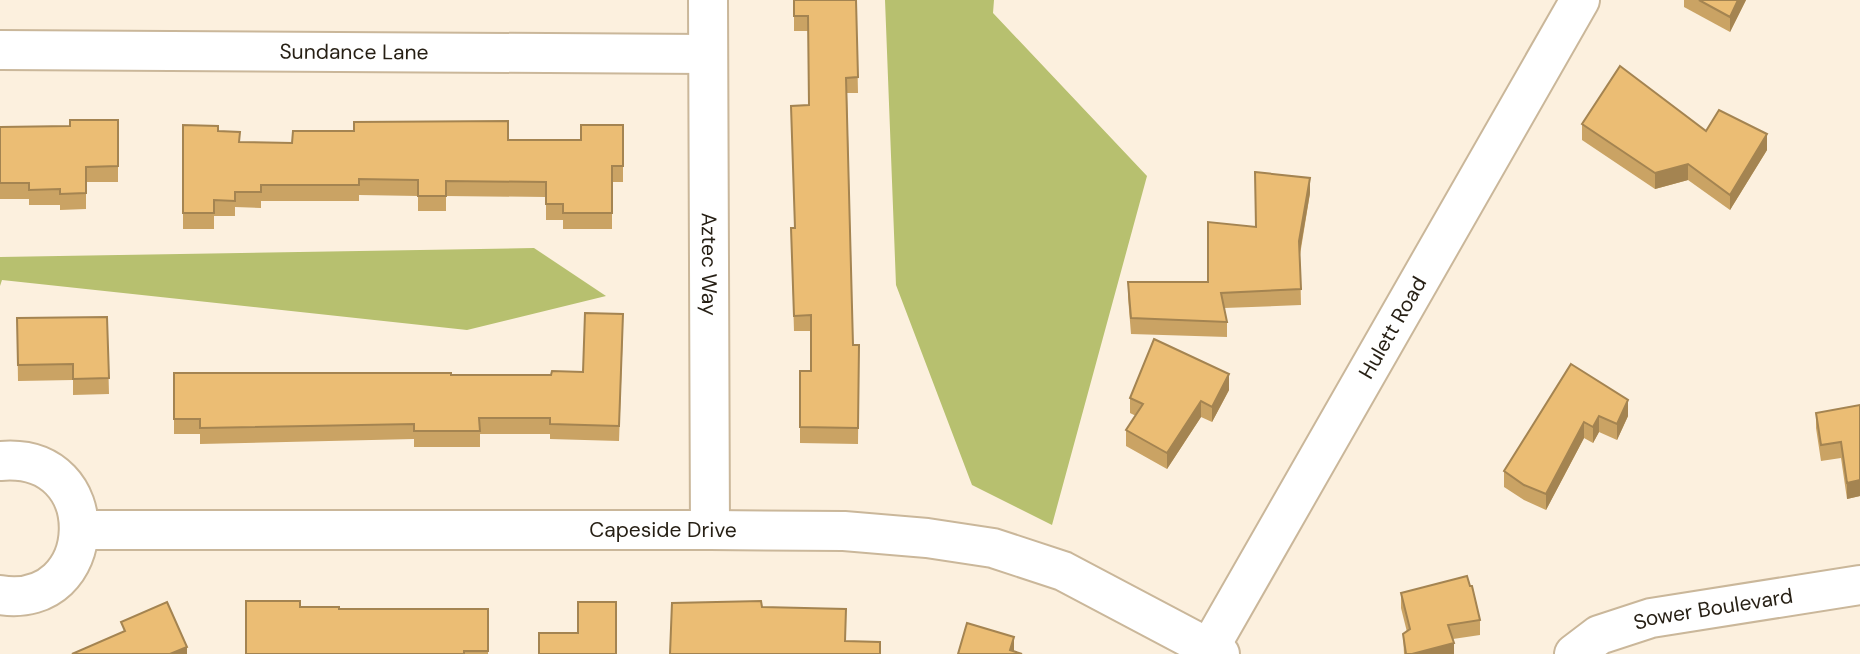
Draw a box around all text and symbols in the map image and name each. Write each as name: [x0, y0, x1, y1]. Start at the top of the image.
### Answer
street label: Sundance Lane: [279, 38, 429, 66]
street label: Aztec Way: [695, 212, 723, 316]
street label: Hulett Road: [1352, 271, 1433, 384]
street label: Capeside Drive: [589, 516, 737, 544]
street label: Sower Boulevard: [1630, 582, 1795, 637]

